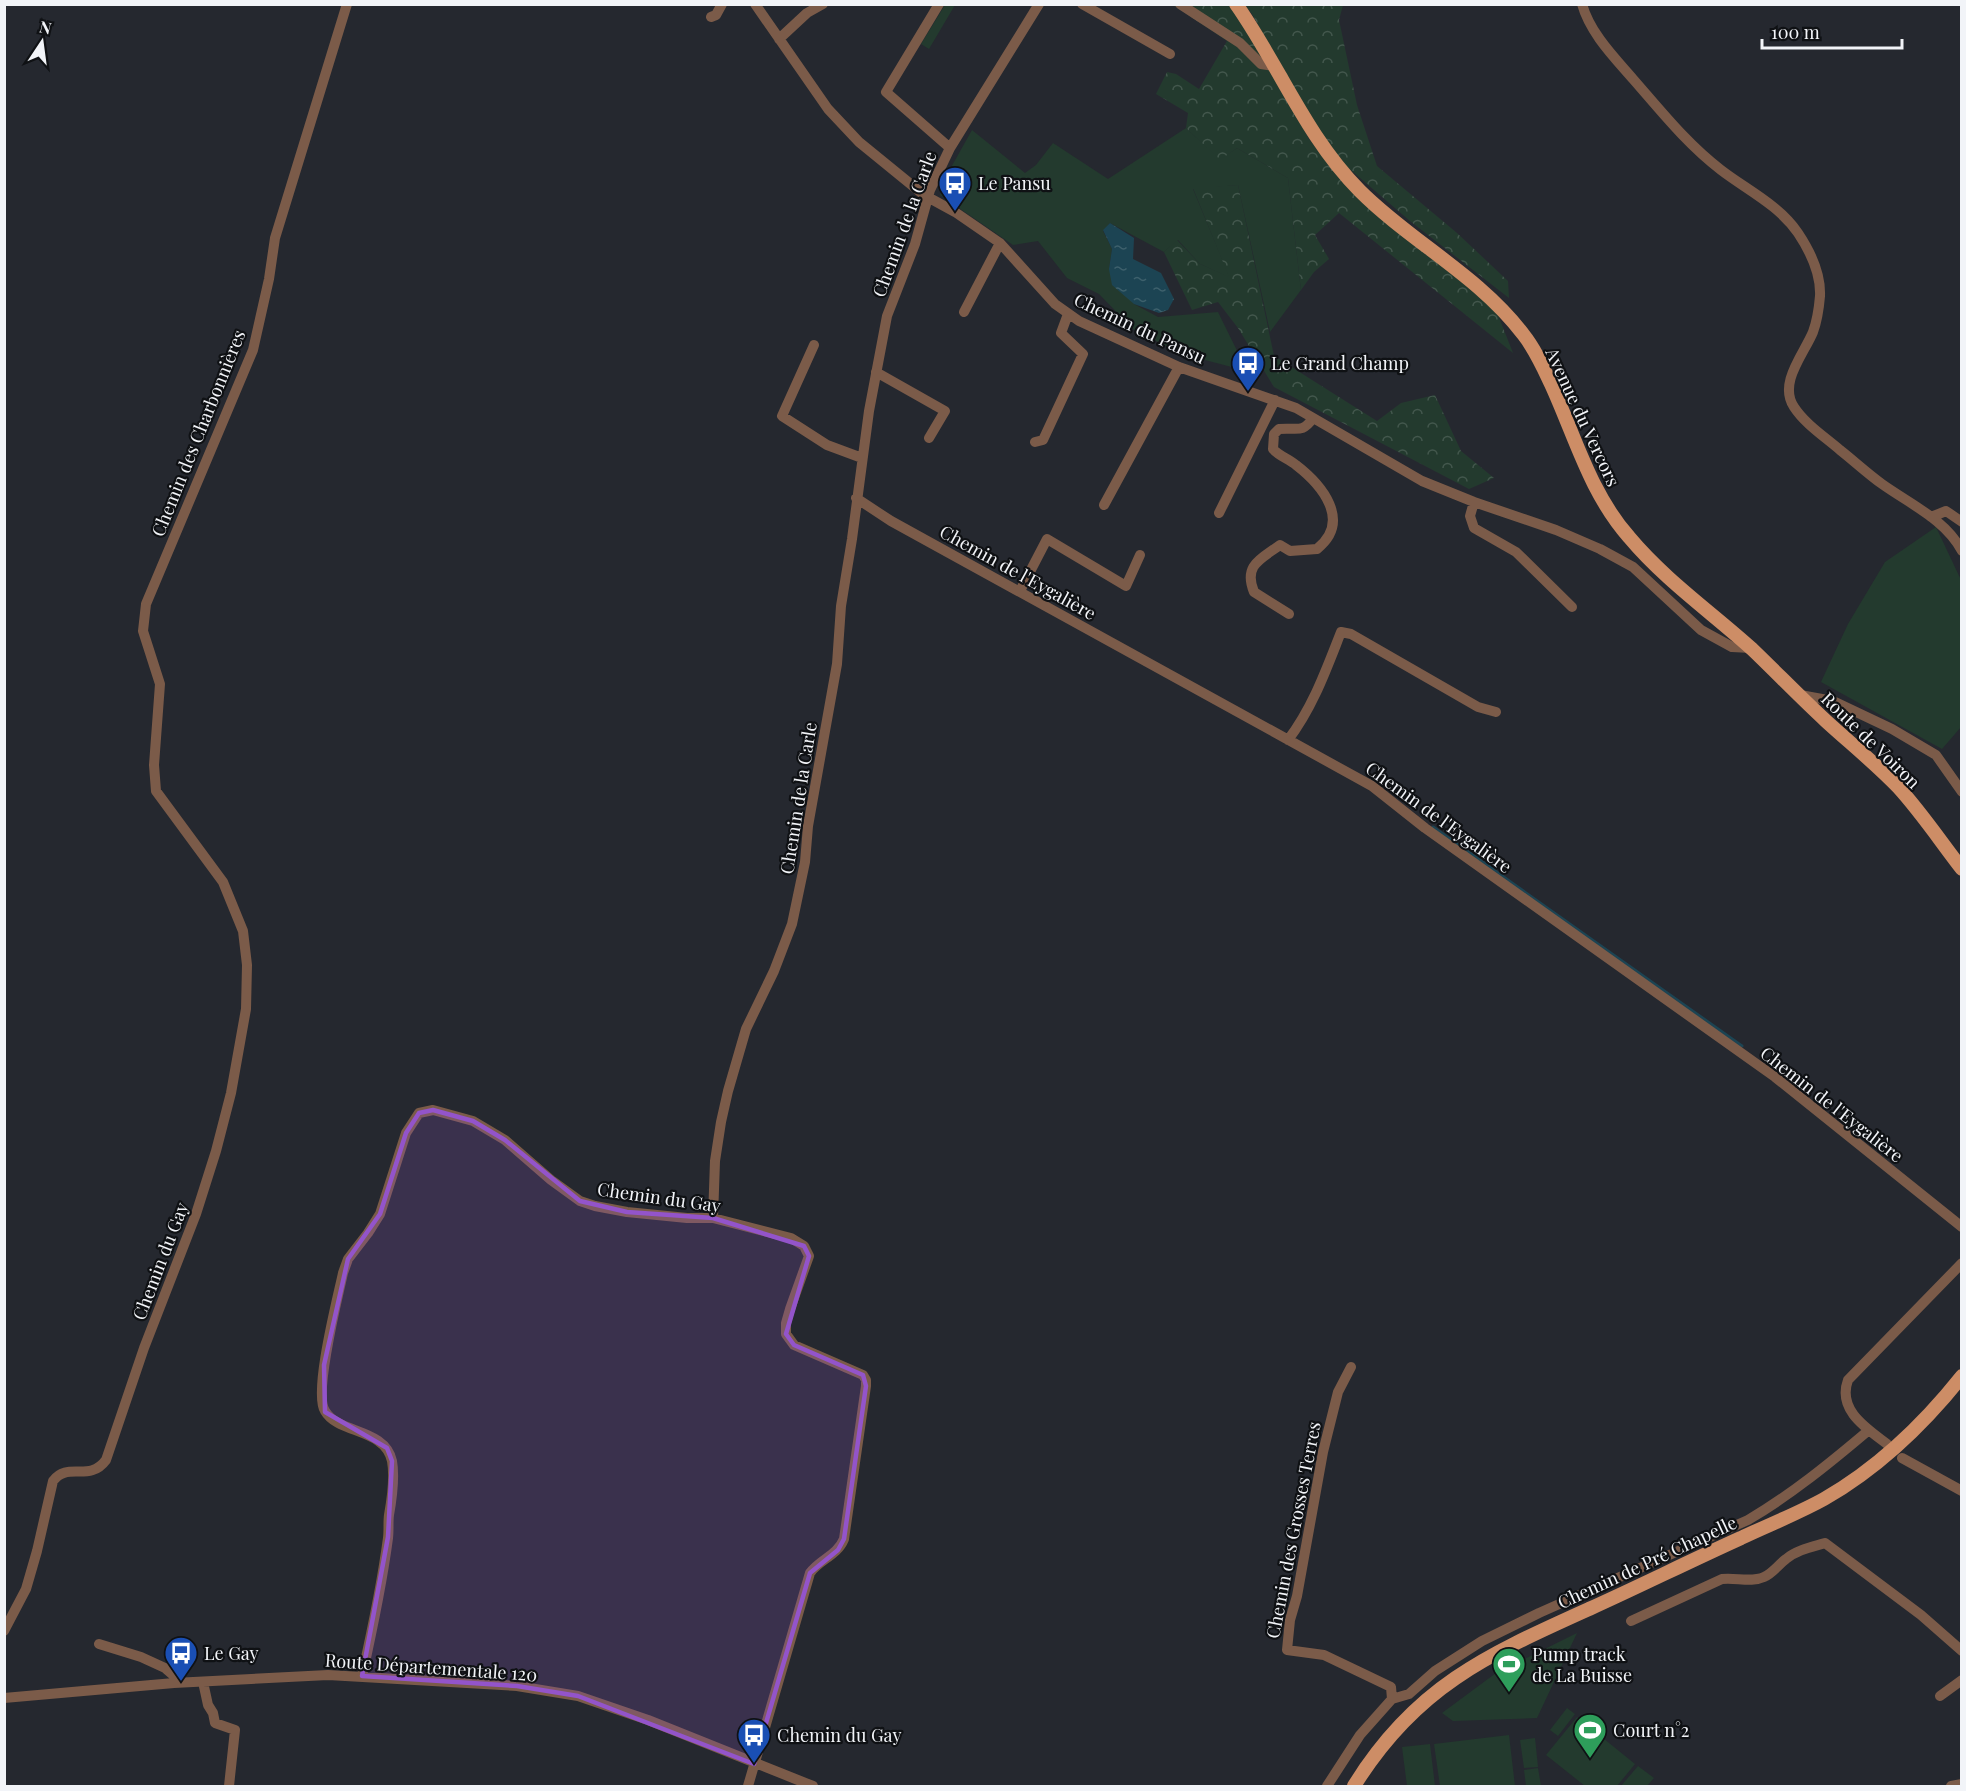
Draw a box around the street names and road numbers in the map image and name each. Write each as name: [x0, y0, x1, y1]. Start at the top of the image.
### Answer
street label: Chemin de la Carle: [866, 148, 942, 300]
street label: Chemin du Pansu: [1070, 287, 1210, 369]
street label: Chemin des Charbonnières: [145, 326, 251, 540]
street label: Avenue du Vercors: [1540, 343, 1626, 490]
street label: Chemin de l'Eygalière: [936, 519, 1100, 625]
street label: Route de Voiron: [1816, 687, 1926, 794]
street label: Chemin de la Carle: [774, 720, 822, 876]
street label: Chemin de l'Eygalière: [1361, 756, 1517, 878]
street label: Chemin de l'Eygalière: [1756, 1041, 1908, 1167]
street label: Chemin du Gay: [596, 1176, 722, 1218]
street label: Chemin du Gay: [126, 1199, 194, 1323]
street label: Chemin des Grosses Terres: [1260, 1420, 1326, 1640]
street label: Chemin de Pré Chapelle: [1554, 1510, 1740, 1614]
street label: Route Départementale 120: [324, 1648, 538, 1686]

